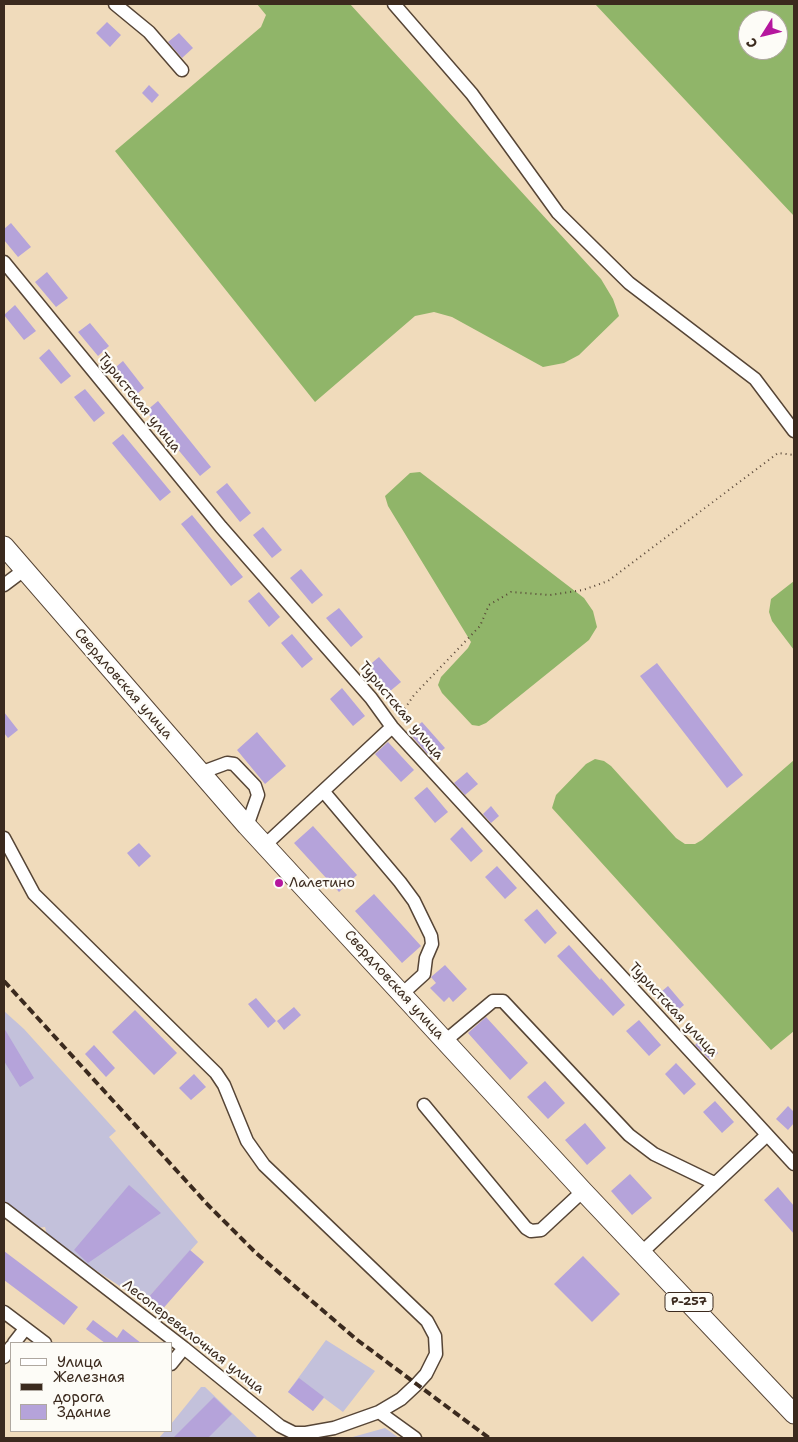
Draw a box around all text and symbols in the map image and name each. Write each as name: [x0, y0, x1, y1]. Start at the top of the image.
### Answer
north arrow: [738, 10, 788, 60]
text: С: [742, 34, 761, 52]
street label: Туристская улица: [94, 350, 184, 456]
street label: Свердловская улица: [70, 625, 176, 743]
street label: Туристская улица: [355, 658, 447, 764]
place label: Лалетино: [289, 875, 355, 891]
marker: Лалетино: [273, 877, 285, 889]
street label: Свердловская улица: [340, 927, 448, 1043]
street label: Туристская улица: [625, 959, 721, 1061]
street label: Лесоперевалочная улица: [119, 1276, 267, 1398]
road number: Р-257: [665, 1292, 713, 1311]
legend: [10, 1342, 172, 1432]
text: Улица: [57, 1352, 102, 1372]
text: Железная дорога: [53, 1367, 125, 1407]
text: Здание: [57, 1402, 111, 1422]

